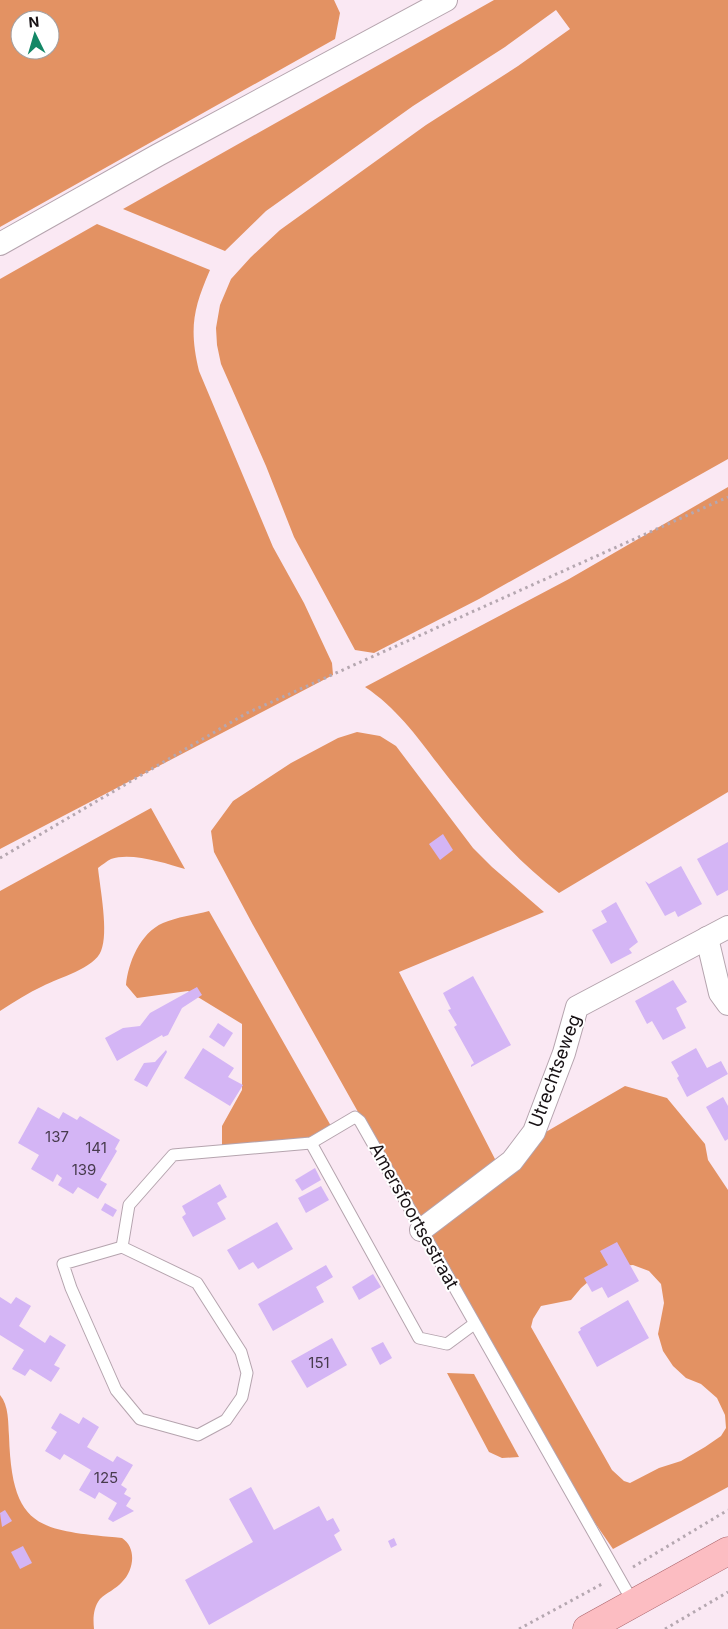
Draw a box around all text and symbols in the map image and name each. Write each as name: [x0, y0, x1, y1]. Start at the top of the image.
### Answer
north arrow: [10, 10, 60, 60]
text: N: [28, 13, 40, 30]
street label: Utrechtseweg: [524, 1012, 585, 1130]
house number: 137: [45, 1127, 69, 1146]
house number: 141: [85, 1138, 107, 1157]
street label: Amersfoortsestraat: [366, 1139, 463, 1293]
house number: 139: [72, 1160, 96, 1179]
house number: 151: [308, 1353, 330, 1372]
house number: 125: [94, 1468, 118, 1487]

